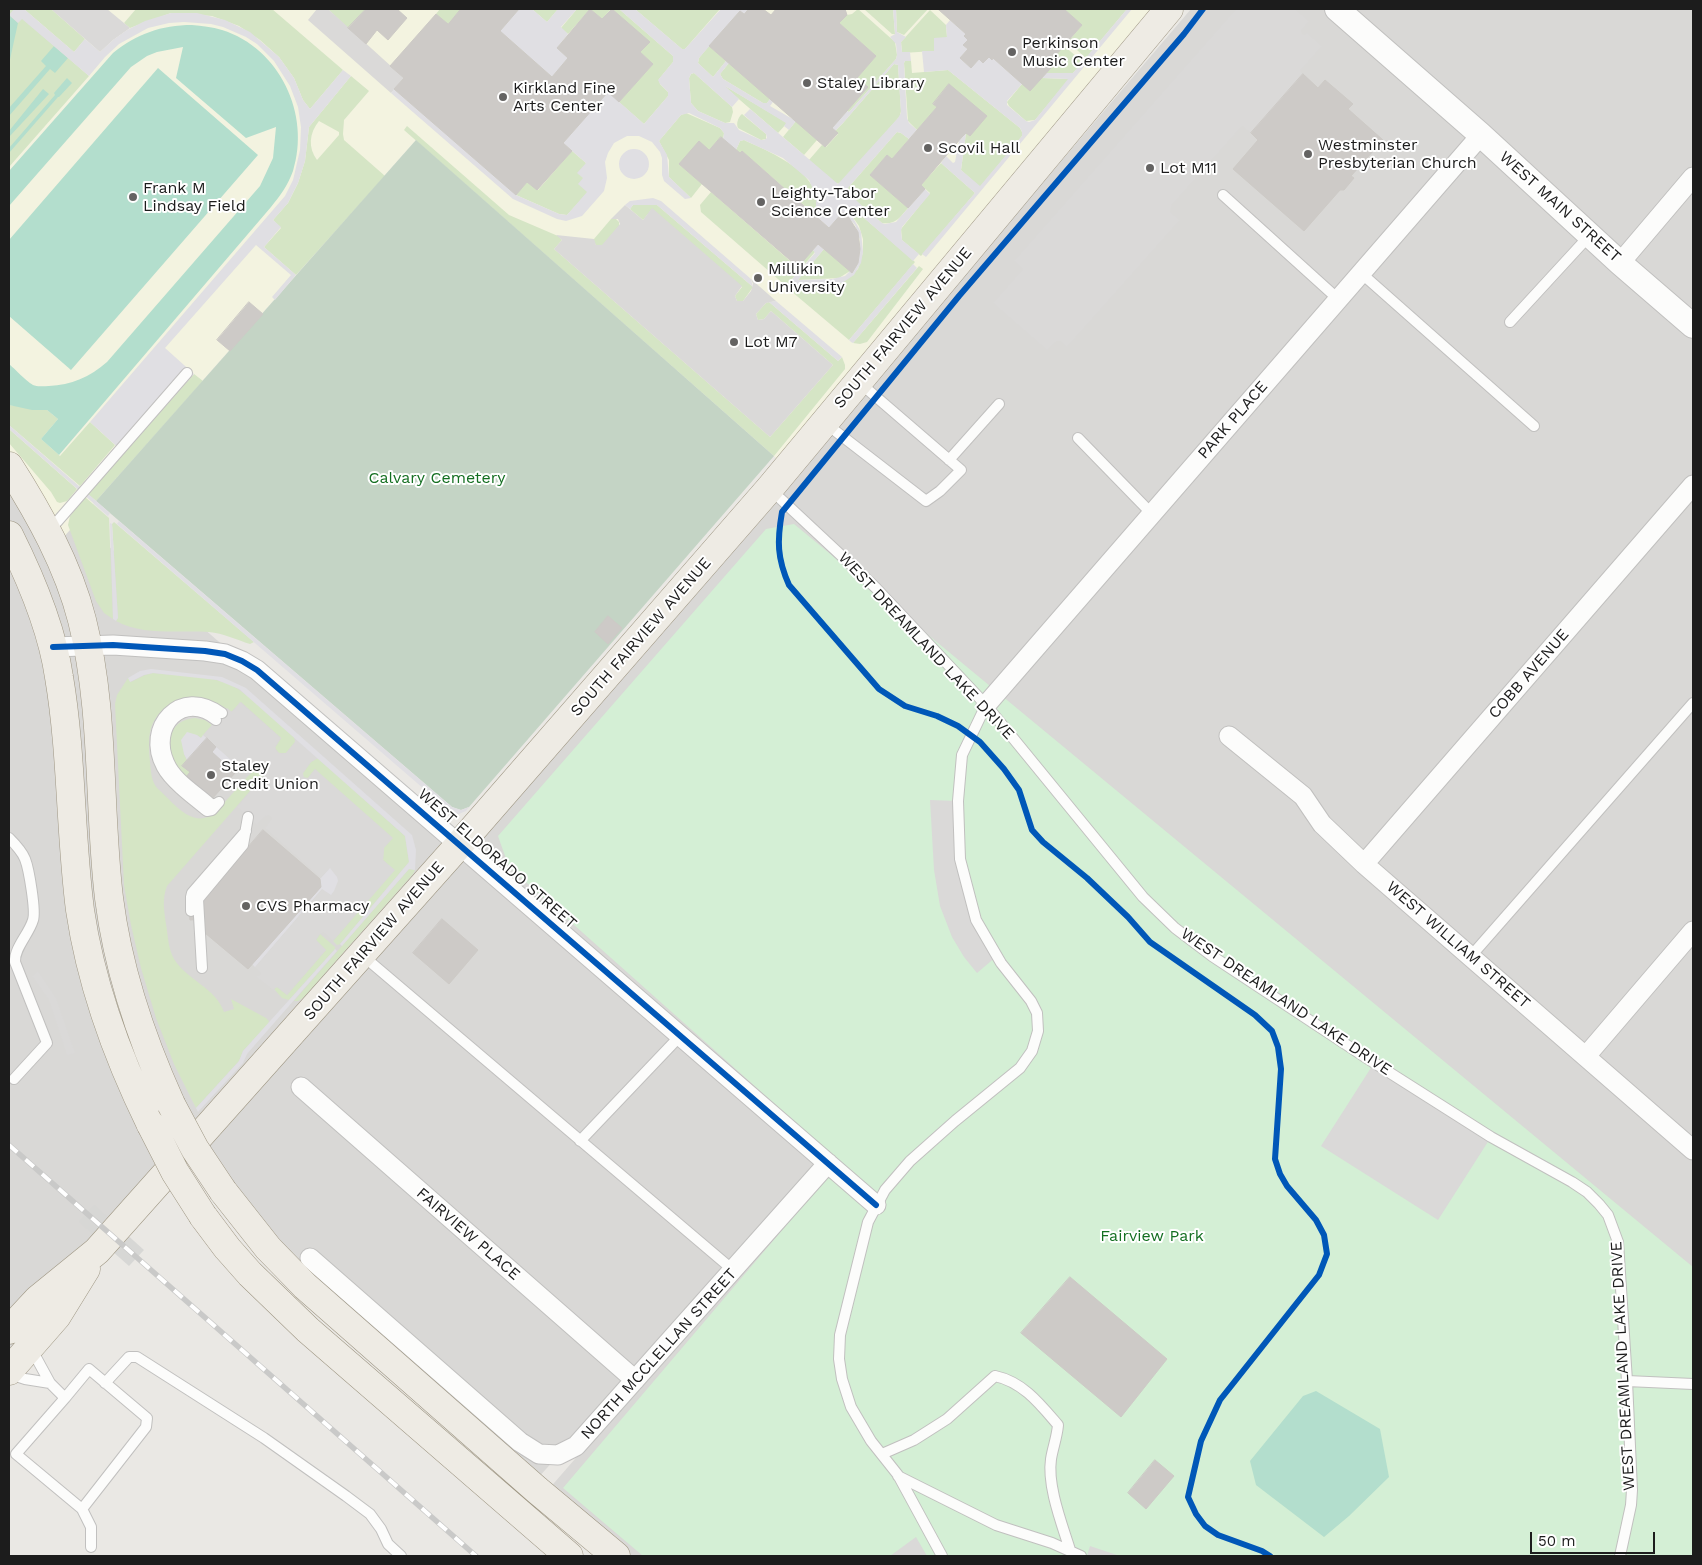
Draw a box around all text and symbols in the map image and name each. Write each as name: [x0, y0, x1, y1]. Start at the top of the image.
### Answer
place label: Perkinson Music Center: [1022, 33, 1125, 71]
marker: Perkinson Music Center: [1006, 46, 1018, 58]
place label: Staley Library: [817, 73, 924, 93]
marker: Staley Library: [801, 77, 813, 89]
place label: Kirkland Fine Arts Center: [513, 78, 616, 116]
marker: Kirkland Fine Arts Center: [497, 91, 509, 103]
place label: Westminster Presbyterian Church: [1318, 135, 1477, 173]
place label: Scovil Hall: [938, 138, 1020, 158]
marker: Scovil Hall: [922, 142, 934, 154]
street label: WEST MAIN STREET: [1495, 147, 1625, 267]
marker: Westminster Presbyterian Church: [1302, 148, 1314, 160]
place label: Lot M11: [1160, 158, 1217, 178]
marker: Lot M11: [1144, 162, 1156, 174]
place label: Frank M Lindsay Field: [143, 178, 246, 216]
place label: Leighty-Tabor Science Center: [771, 183, 890, 221]
marker: Frank M Lindsay Field: [127, 191, 139, 203]
marker: Leighty-Tabor Science Center: [755, 196, 767, 208]
street label: SOUTH FAIRVIEW AVENUE: [830, 244, 976, 412]
place label: Millikin University: [768, 259, 845, 297]
marker: Millikin University: [752, 272, 764, 284]
place label: Lot M7: [744, 332, 798, 352]
marker: Lot M7: [728, 336, 740, 348]
street label: PARK PLACE: [1194, 377, 1272, 463]
park label: Calvary Cemetery: [368, 468, 506, 488]
street label: WEST DREAMLAND LAKE DRIVE: [834, 548, 1018, 744]
street label: SOUTH FAIRVIEW AVENUE: [567, 554, 715, 720]
street label: COBB AVENUE: [1485, 625, 1573, 723]
place label: Staley Credit Union: [221, 756, 319, 794]
marker: Staley Credit Union: [205, 769, 217, 781]
street label: WEST ELDORADO STREET: [414, 785, 580, 933]
street label: SOUTH FAIRVIEW AVENUE: [300, 858, 448, 1024]
street label: WEST WILLIAM STREET: [1382, 877, 1534, 1013]
place label: CVS Pharmacy: [256, 896, 369, 916]
marker: CVS Pharmacy: [240, 900, 252, 912]
street label: WEST DREAMLAND LAKE DRIVE: [1177, 924, 1395, 1080]
street label: FAIRVIEW PLACE: [412, 1184, 524, 1284]
park label: Fairview Park: [1100, 1226, 1204, 1246]
street label: WEST DREAMLAND LAKE DRIVE: [1607, 1241, 1639, 1491]
street label: NORTH MCCLELLAN STREET: [577, 1265, 741, 1443]
scale bar: [1532, 1522, 1657, 1554]
text: 50 m: [1538, 1532, 1575, 1550]

